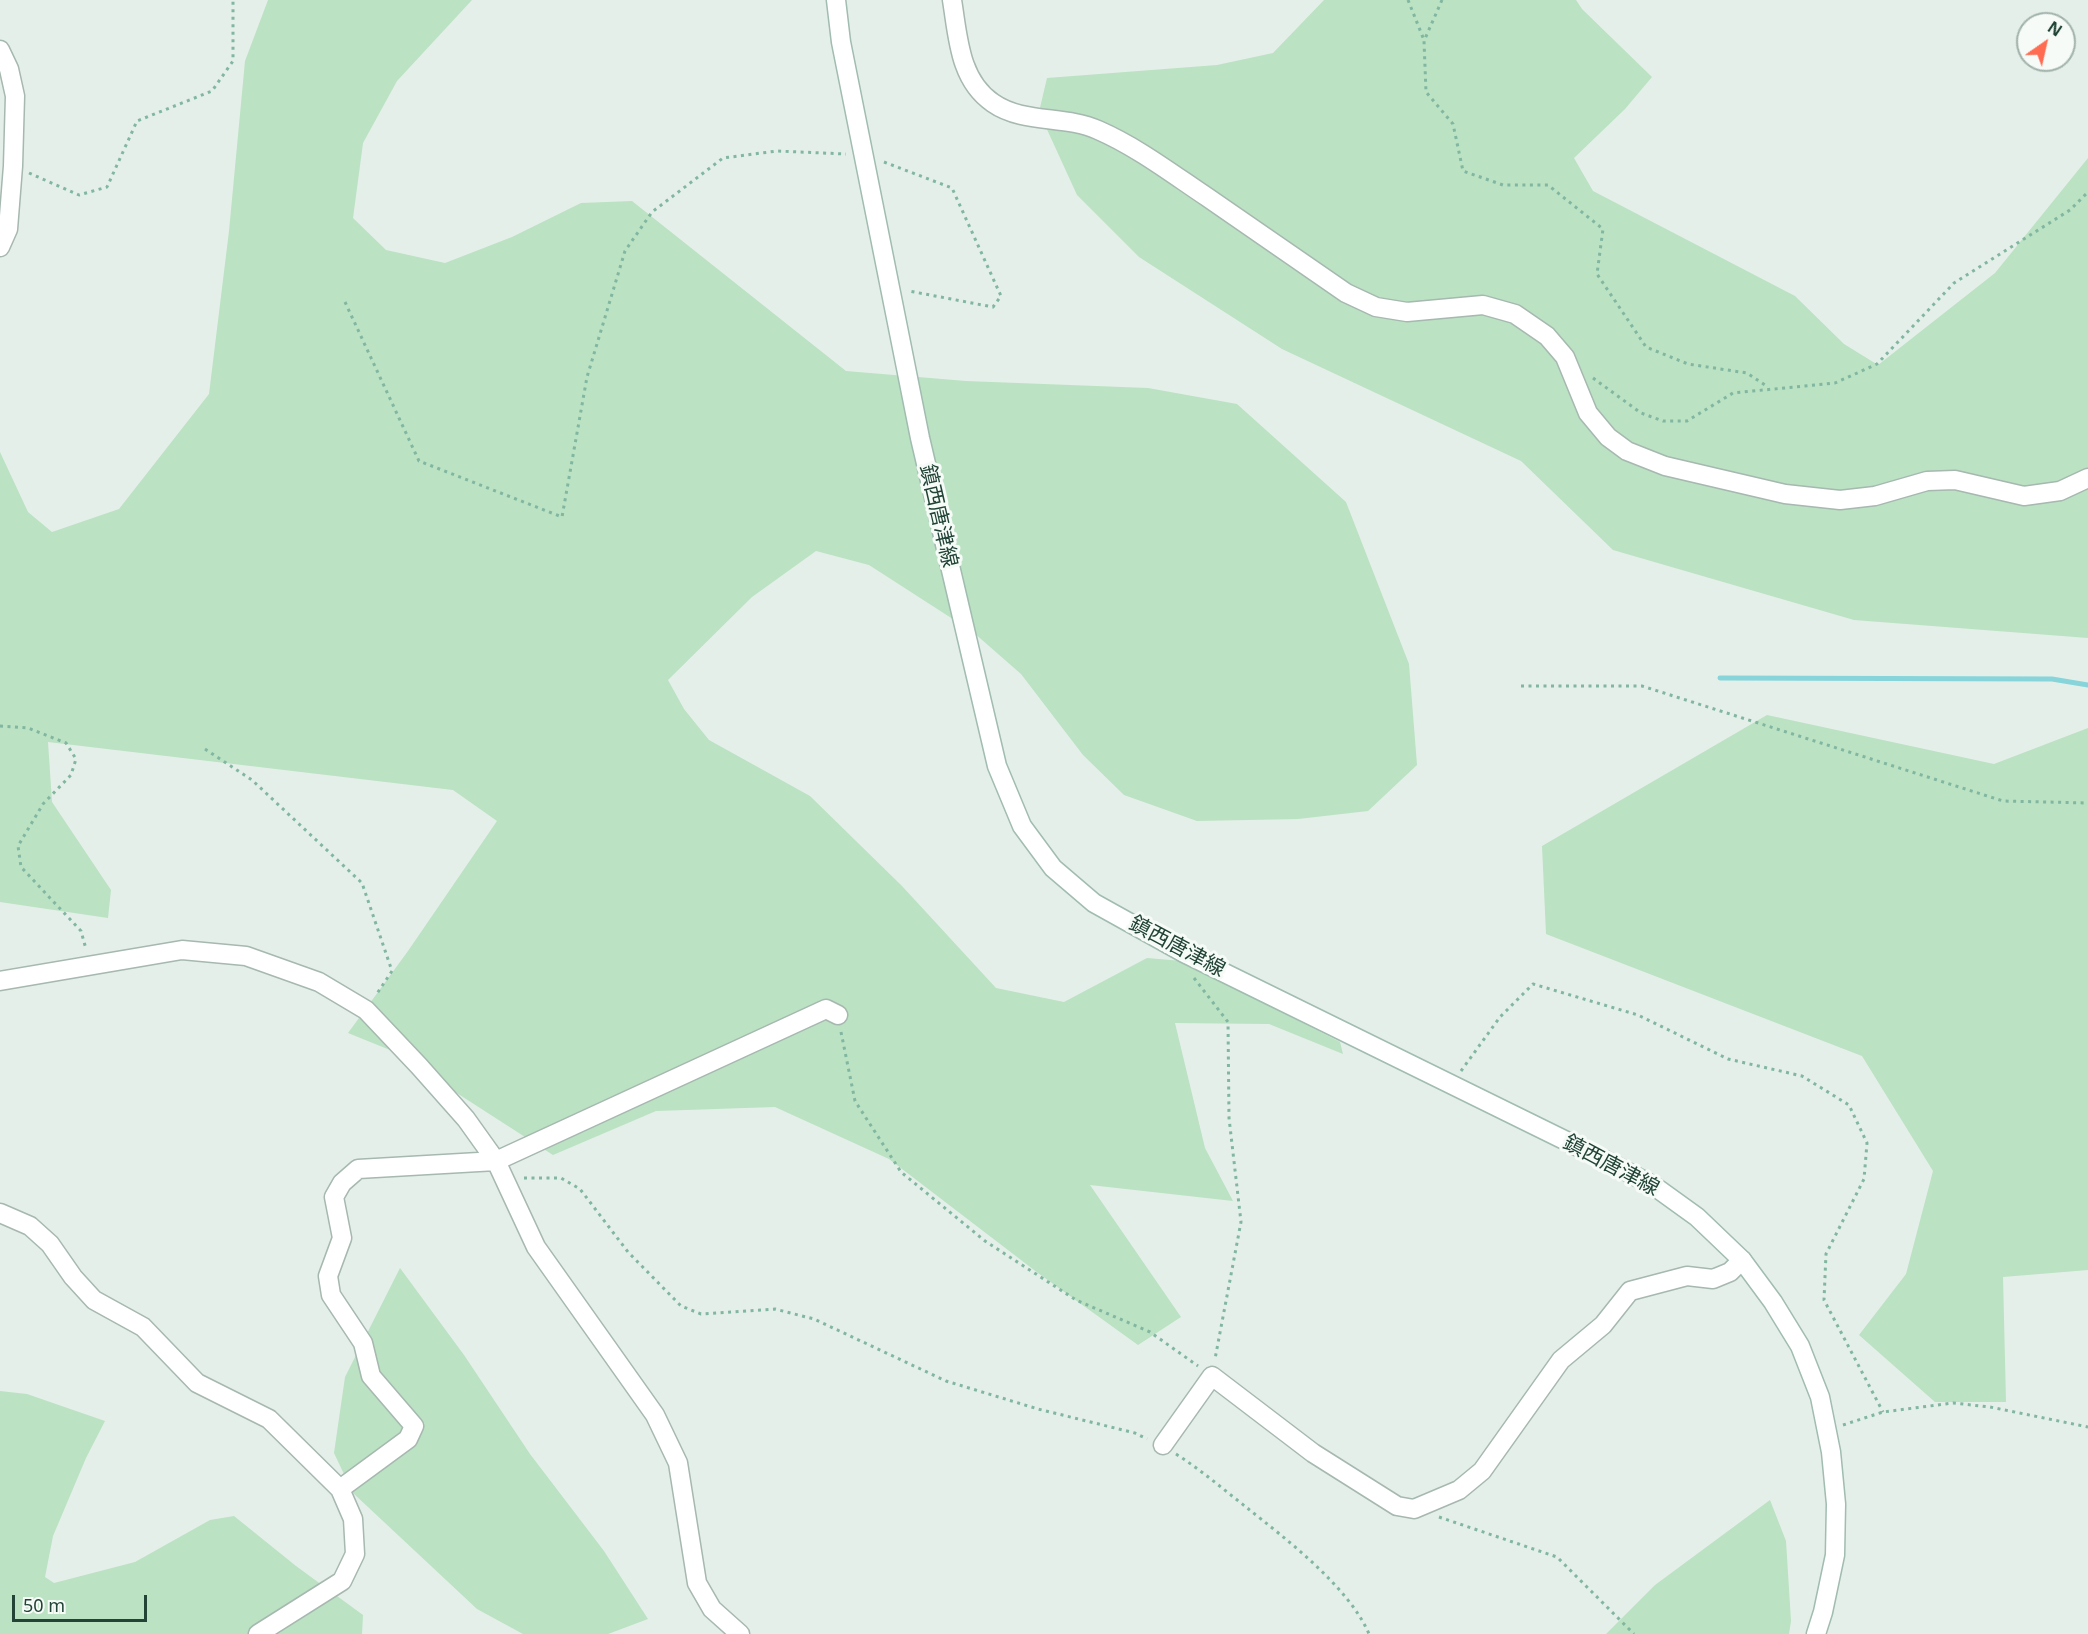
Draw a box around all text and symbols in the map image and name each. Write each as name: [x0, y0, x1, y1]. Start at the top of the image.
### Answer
north arrow: [2016, 12, 2076, 72]
text: N: [2043, 16, 2066, 41]
street label: 鎮西唐津線: [914, 462, 962, 570]
street label: 鎮西唐津線: [1125, 911, 1229, 983]
street label: 鎮西唐津線: [1559, 1130, 1663, 1202]
scale bar: [15, 1583, 150, 1621]
text: 50 m: [23, 1593, 65, 1617]

